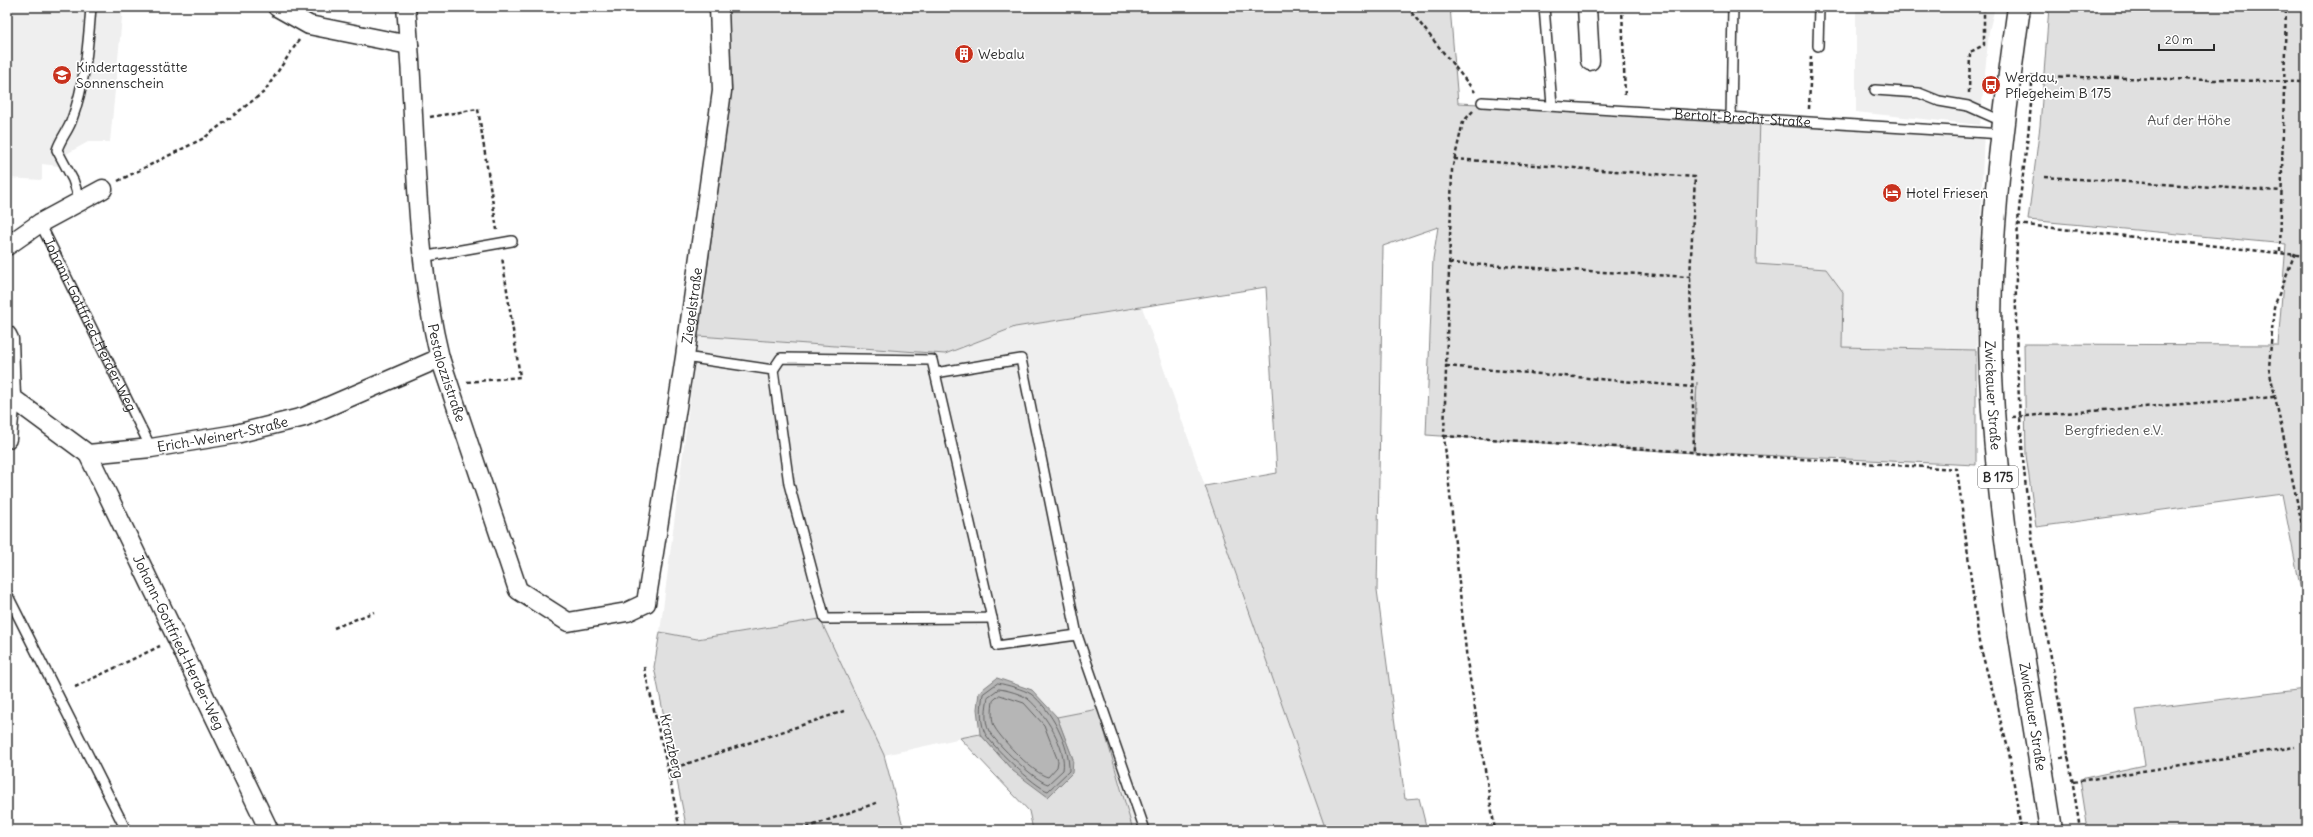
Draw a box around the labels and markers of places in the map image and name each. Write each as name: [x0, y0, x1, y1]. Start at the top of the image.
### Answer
building icon: Webalu: [953, 43, 975, 65]
place label: Webalu: [978, 45, 1025, 63]
place label: Kindertagesstätte Sonnenschein: [76, 58, 188, 92]
school or university icon: Kindertagesstätte Sonnenschein: [51, 64, 73, 86]
place label: Werdau, Pflegeheim B 175: [2005, 68, 2111, 102]
bus stop icon: Werdau, Pflegeheim B 175: [1980, 74, 2002, 96]
hotel icon: Hotel Friesen: [1881, 182, 1903, 204]
place label: Hotel Friesen: [1906, 184, 1988, 202]

